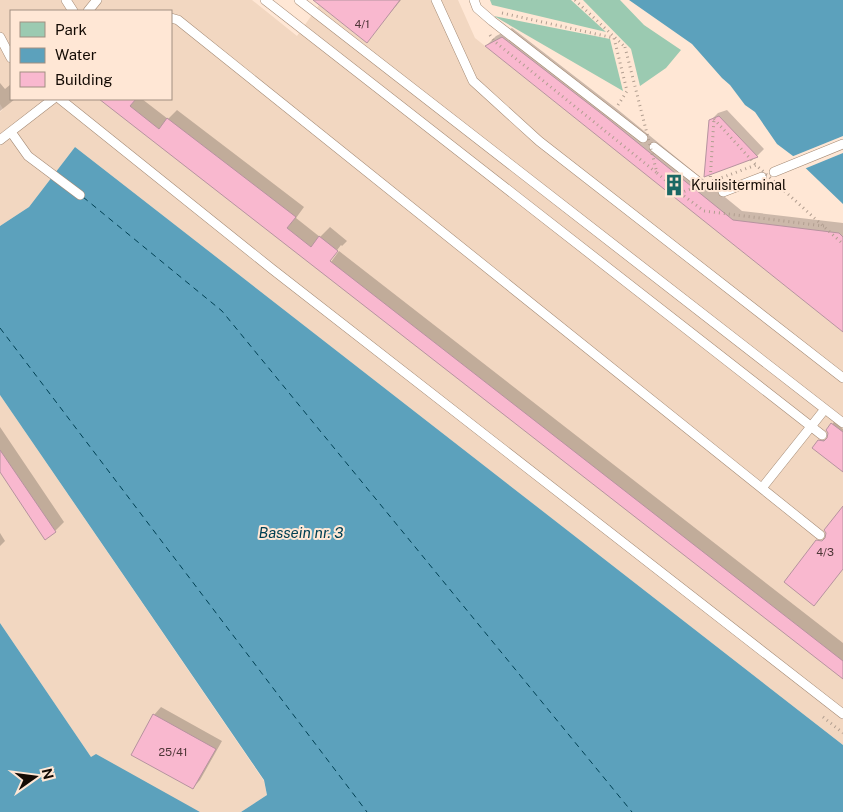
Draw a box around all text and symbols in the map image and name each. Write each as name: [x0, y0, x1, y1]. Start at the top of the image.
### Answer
legend: [10, 10, 172, 100]
house number: 4/1: [354, 18, 370, 30]
text: Park: [55, 21, 87, 38]
text: Water: [55, 46, 97, 63]
text: Building: [55, 71, 113, 88]
building icon: Kruiisiterminal: [661, 172, 687, 198]
place label: Kruiisiterminal: [691, 177, 786, 193]
water label: Bassein nr. 3: [259, 524, 343, 541]
house number: 4/3: [816, 546, 834, 558]
house number: 25/41: [159, 746, 187, 758]
north arrow: [10, 752, 60, 802]
text: N: [39, 767, 57, 781]

